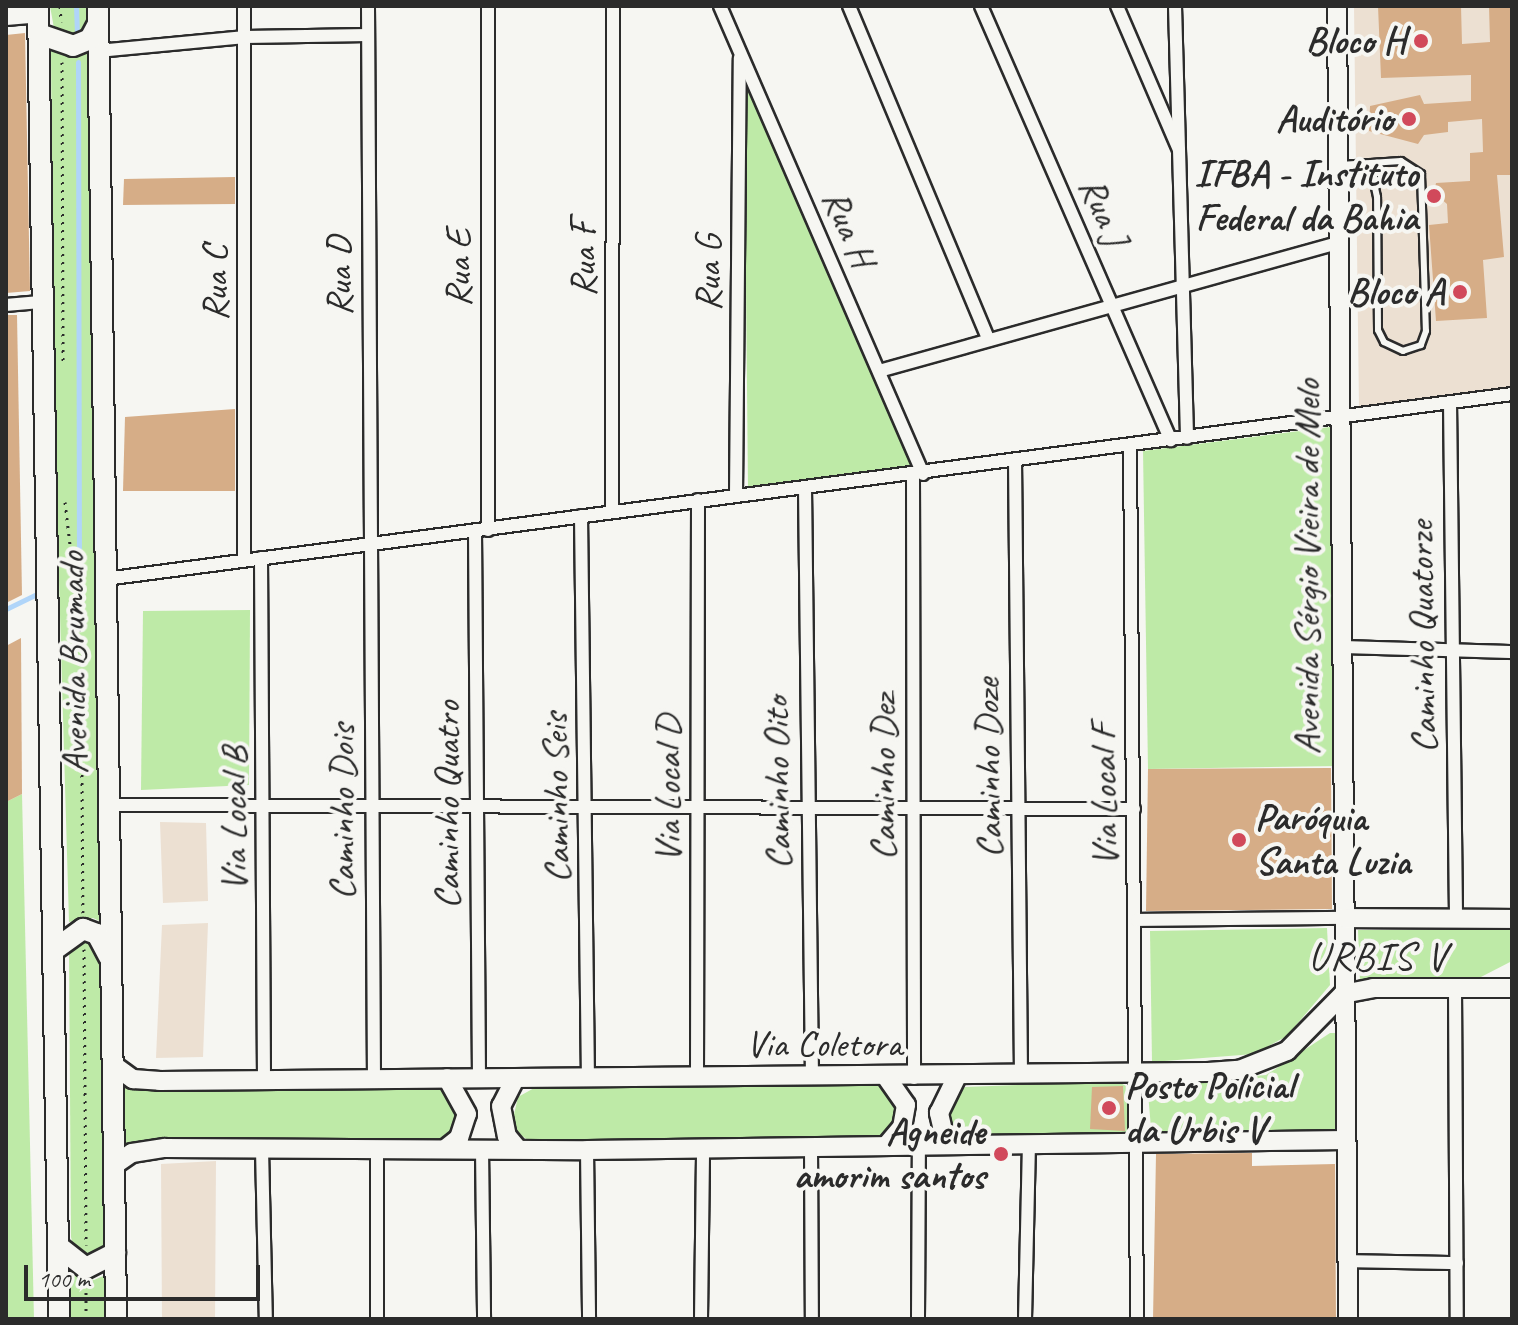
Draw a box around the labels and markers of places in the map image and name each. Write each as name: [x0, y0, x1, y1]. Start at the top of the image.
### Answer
place label: Bloco H: [1306, 18, 1405, 64]
marker: Bloco H: [1412, 32, 1430, 50]
place label: Auditório: [1276, 96, 1393, 142]
marker: Auditório: [1400, 110, 1418, 128]
place label: IFBA - Instituto Federal da Bahia: [1194, 151, 1418, 240]
marker: IFBA - Instituto Federal da Bahia: [1425, 187, 1443, 205]
place label: Bloco A: [1347, 269, 1444, 315]
marker: Bloco A: [1451, 283, 1469, 301]
place label: Paróquia Santa Luzia: [1255, 795, 1410, 884]
marker: Paróquia Santa Luzia: [1230, 831, 1248, 849]
place label: Posto Policial da Urbis V: [1125, 1063, 1294, 1152]
marker: Posto Policial da Urbis V: [1100, 1099, 1118, 1117]
place label: Agneide amorim santos: [793, 1109, 985, 1198]
marker: Agneide amorim santos: [992, 1145, 1010, 1163]

